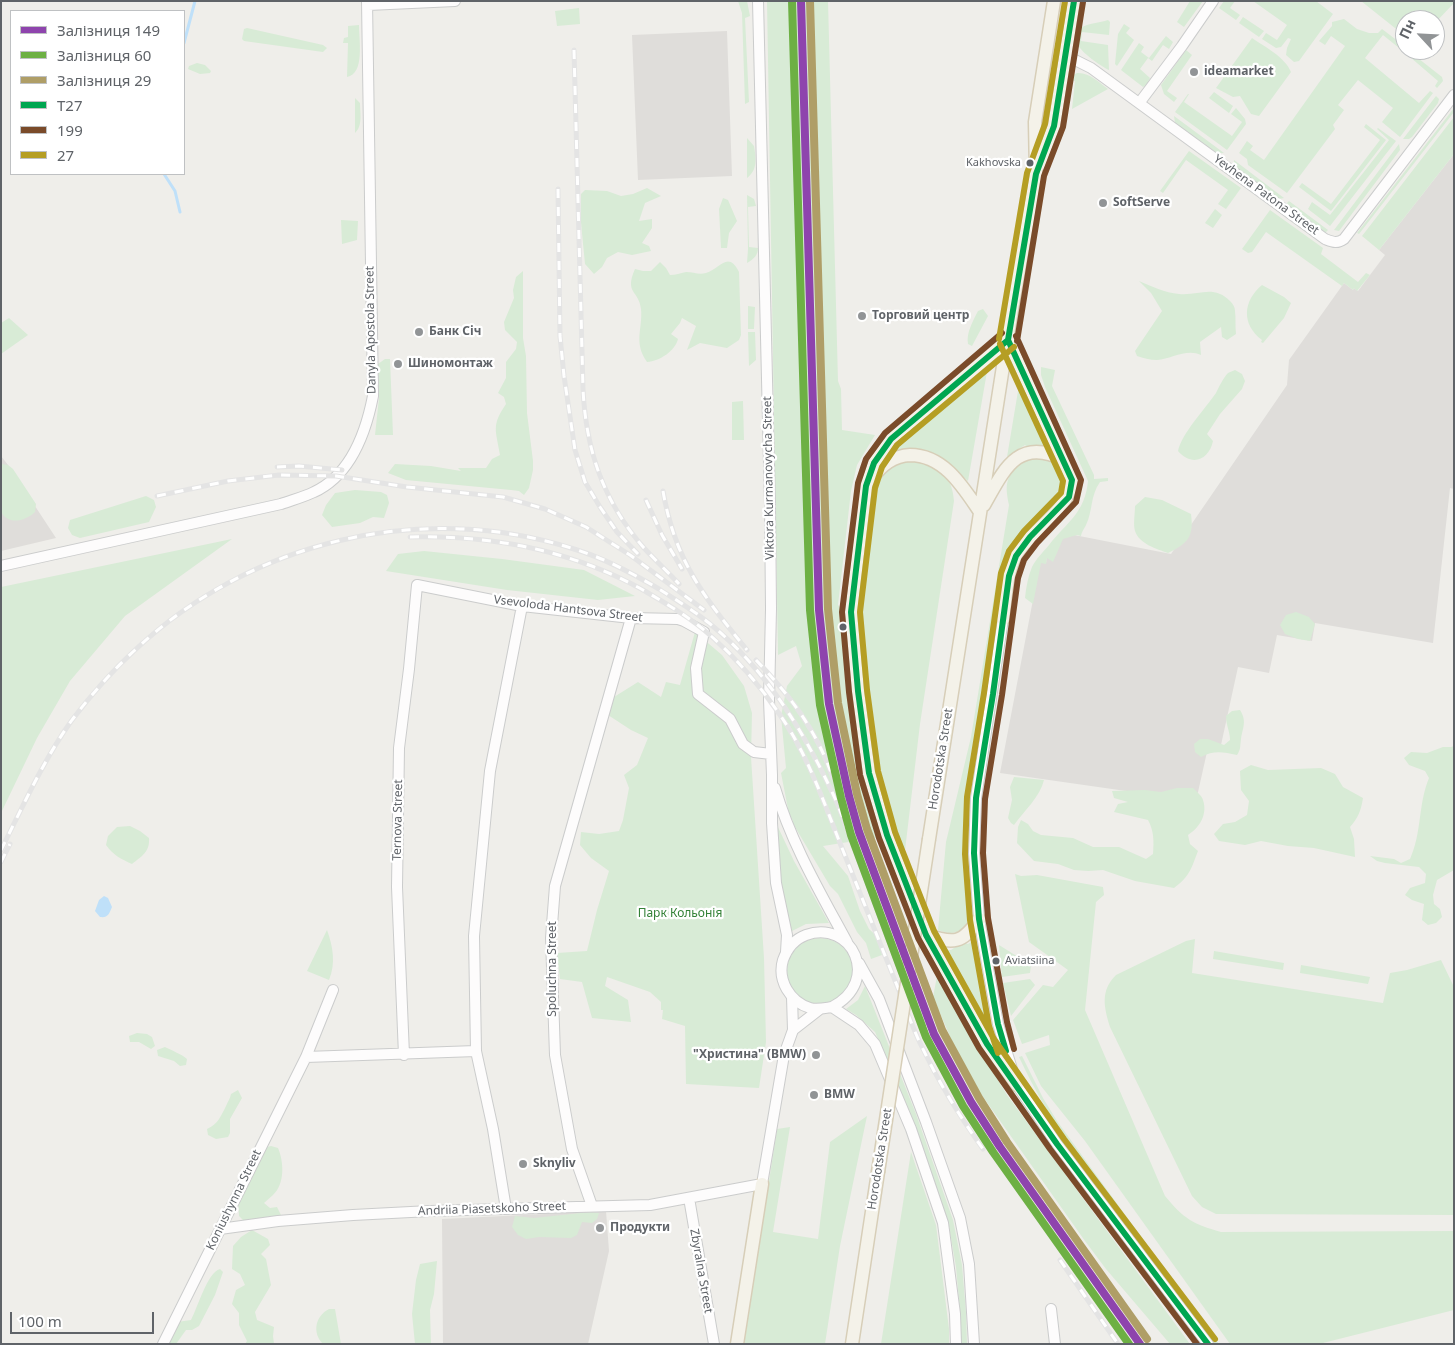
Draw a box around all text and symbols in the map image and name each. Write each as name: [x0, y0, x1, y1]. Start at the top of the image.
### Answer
legend: [10, 10, 185, 175]
north arrow: [1395, 10, 1445, 60]
text: Пн: [1394, 16, 1420, 42]
text: Залізниця 149: [57, 20, 160, 40]
text: Залізниця 60: [57, 45, 151, 65]
place label: ideamarket: [1204, 65, 1274, 79]
marker: ideamarket: [1188, 66, 1200, 78]
text: Залізниця 29: [57, 70, 151, 90]
text: Т27: [57, 95, 83, 115]
text: 199: [57, 120, 83, 140]
text: 27: [57, 145, 74, 165]
street label: Yevhena Patona Street: [1211, 152, 1321, 238]
place label: Kakhovska: [966, 156, 1021, 170]
marker: Kakhovska: [1025, 158, 1035, 168]
place label: SoftServe: [1113, 196, 1170, 210]
marker: SoftServe: [1097, 197, 1109, 209]
street label: Danyla Apostola Street: [363, 266, 379, 394]
place label: Торговий центр: [872, 309, 969, 323]
marker: Торговий центр: [856, 310, 868, 322]
place label: Банк Січ: [429, 325, 481, 339]
marker: Банк Січ: [413, 326, 425, 338]
place label: Шиномонтаж: [408, 357, 493, 371]
marker: Шиномонтаж: [392, 358, 404, 370]
street label: Viktora Kurmanovycha Street: [760, 396, 778, 560]
street label: Vsevoloda Hantsova Street: [493, 593, 643, 625]
unlabelled marker: [838, 622, 848, 632]
street label: Horodotska Street: [926, 707, 956, 811]
street label: Ternova Street: [390, 779, 406, 861]
park label: Парк Кольонія: [638, 907, 722, 921]
street label: Spoluchna Street: [546, 921, 560, 1017]
place label: Aviatsiina: [1005, 954, 1055, 968]
marker: Aviatsiina: [991, 956, 1001, 966]
place label: "Христина" (BMW): [693, 1048, 806, 1062]
marker: "Христина" (BMW): [810, 1049, 822, 1061]
place label: BMW: [824, 1088, 855, 1102]
marker: BMW: [808, 1089, 820, 1101]
street label: Horodotska Street: [865, 1107, 895, 1211]
street label: Koniushynna Street: [203, 1147, 265, 1253]
place label: Sknyliv: [533, 1157, 576, 1171]
marker: Sknyliv: [517, 1158, 529, 1170]
street label: Andriia Piasetskoho Street: [418, 1199, 566, 1219]
place label: Продукти: [610, 1221, 670, 1235]
marker: Продукти: [594, 1222, 606, 1234]
street label: Zbyralna Street: [686, 1228, 716, 1314]
scale bar: [12, 1302, 156, 1334]
text: 100 m: [18, 1311, 62, 1331]

